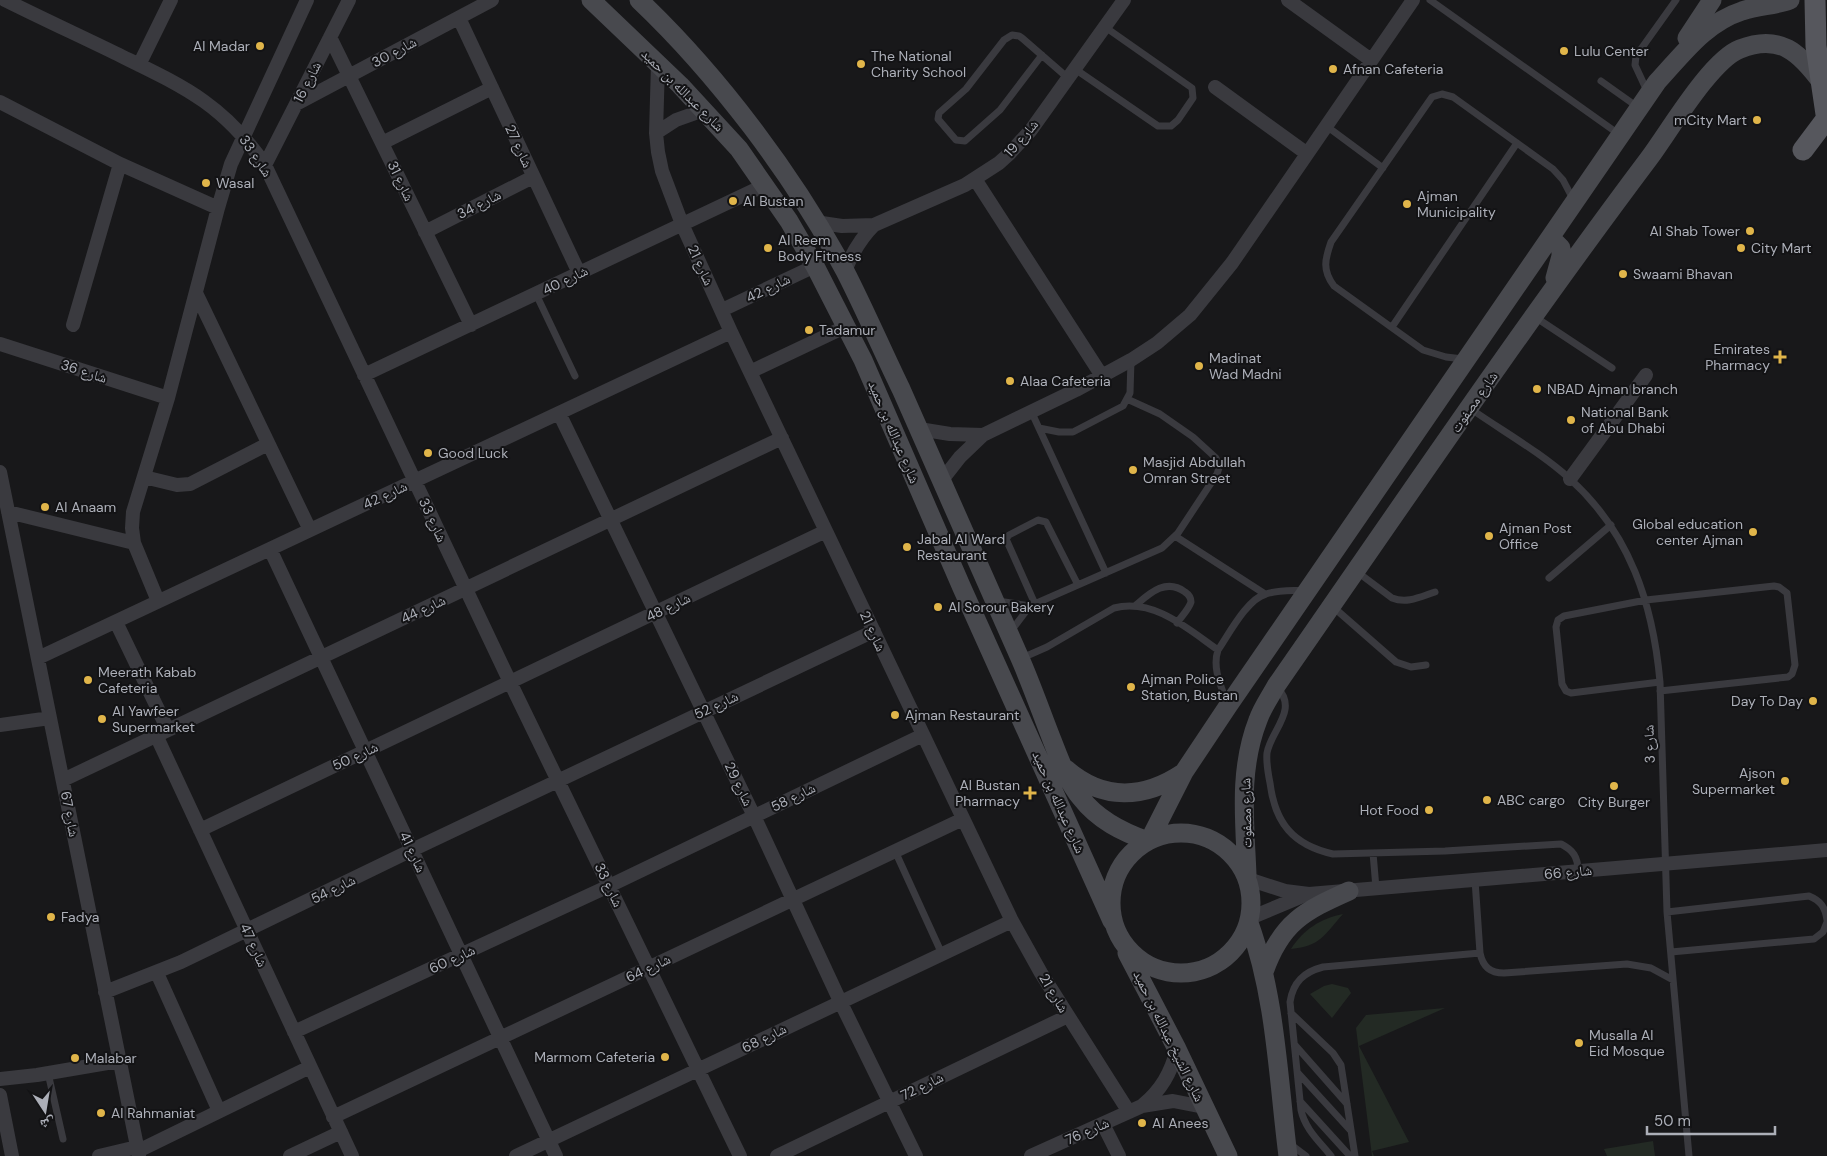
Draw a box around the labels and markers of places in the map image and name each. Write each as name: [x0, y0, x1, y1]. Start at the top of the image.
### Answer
place label: Al Madar: [193, 37, 250, 55]
marker: Al Madar: [254, 40, 266, 52]
place label: Lulu Center: [1574, 42, 1649, 60]
marker: Lulu Center: [1558, 45, 1570, 57]
place label: The National Charity School: [871, 47, 966, 81]
marker: The National Charity School: [855, 58, 867, 70]
place label: Afnan Cafeteria: [1343, 60, 1443, 78]
marker: Afnan Cafeteria: [1327, 63, 1339, 75]
place label: mCity Mart: [1674, 111, 1747, 129]
marker: mCity Mart: [1751, 114, 1763, 126]
place label: Wasal: [216, 174, 254, 192]
marker: Wasal: [200, 177, 212, 189]
place label: Ajman Municipality: [1417, 187, 1496, 221]
place label: Al Bustan: [743, 192, 803, 210]
marker: Al Bustan: [727, 195, 739, 207]
marker: Ajman Municipality: [1401, 198, 1413, 210]
place label: Al Shab Tower: [1649, 222, 1740, 240]
marker: Al Shab Tower: [1744, 225, 1756, 237]
place label: Al Reem Body Fitness: [778, 231, 861, 265]
place label: City Mart: [1751, 239, 1811, 257]
marker: Al Reem Body Fitness: [762, 242, 774, 254]
marker: City Mart: [1735, 242, 1747, 254]
place label: Swaami Bhavan: [1633, 265, 1733, 283]
marker: Swaami Bhavan: [1617, 268, 1629, 280]
place label: Tadamur: [819, 321, 876, 339]
marker: Tadamur: [803, 324, 815, 336]
place label: Emirates Pharmacy: [1705, 340, 1770, 374]
place label: Madinat Wad Madni: [1209, 349, 1282, 383]
marker: Emirates Pharmacy: [1774, 351, 1786, 363]
marker: Madinat Wad Madni: [1193, 360, 1205, 372]
place label: Alaa Cafeteria: [1020, 372, 1111, 390]
marker: Alaa Cafeteria: [1004, 375, 1016, 387]
place label: NBAD Ajman branch: [1547, 380, 1678, 398]
marker: NBAD Ajman branch: [1531, 383, 1543, 395]
place label: National Bank of Abu Dhabi: [1581, 403, 1669, 437]
marker: National Bank of Abu Dhabi: [1565, 414, 1577, 426]
place label: Good Luck: [438, 444, 508, 462]
marker: Good Luck: [422, 447, 434, 459]
place label: Masjid Abdullah Omran Street: [1143, 453, 1245, 487]
marker: Masjid Abdullah Omran Street: [1127, 464, 1139, 476]
place label: Al Anaam: [55, 498, 116, 516]
marker: Al Anaam: [39, 501, 51, 513]
place label: Global education center Ajman: [1632, 515, 1743, 549]
place label: Ajman Post Office: [1499, 519, 1572, 553]
marker: Global education center Ajman: [1747, 526, 1759, 538]
place label: Jabal Al Ward Restaurant: [917, 530, 1005, 564]
marker: Ajman Post Office: [1483, 530, 1495, 542]
marker: Jabal Al Ward Restaurant: [901, 541, 913, 553]
place label: Al Sorour Bakery: [948, 598, 1054, 616]
marker: Al Sorour Bakery: [932, 601, 944, 613]
place label: Meerath Kabab Cafeteria: [98, 663, 196, 697]
place label: Ajman Police Station, Bustan: [1141, 670, 1238, 704]
marker: Meerath Kabab Cafeteria: [82, 674, 94, 686]
marker: Ajman Police Station, Bustan: [1125, 681, 1137, 693]
place label: Day To Day: [1731, 692, 1803, 710]
marker: Day To Day: [1807, 695, 1819, 707]
place label: Al Yawfeer Supermarket: [112, 702, 195, 736]
place label: Ajman Restaurant: [905, 706, 1020, 724]
marker: Ajman Restaurant: [889, 709, 901, 721]
marker: Al Yawfeer Supermarket: [96, 713, 108, 725]
place label: Ajson Supermarket: [1692, 764, 1775, 798]
marker: Ajson Supermarket: [1779, 775, 1791, 787]
place label: Al Bustan Pharmacy: [955, 776, 1020, 810]
marker: City Burger: [1608, 780, 1620, 792]
marker: Al Bustan Pharmacy: [1024, 787, 1036, 799]
place label: ABC cargo: [1497, 791, 1565, 809]
place label: City Burger: [1578, 793, 1650, 811]
marker: ABC cargo: [1481, 794, 1493, 806]
place label: Hot Food: [1360, 801, 1419, 819]
marker: Hot Food: [1423, 804, 1435, 816]
place label: Fadya: [61, 908, 99, 926]
marker: Fadya: [45, 911, 57, 923]
place label: Musalla Al Eid Mosque: [1589, 1026, 1665, 1060]
marker: Musalla Al Eid Mosque: [1573, 1037, 1585, 1049]
place label: Marmom Cafeteria: [534, 1048, 655, 1066]
place label: Malabar: [85, 1049, 137, 1067]
marker: Marmom Cafeteria: [659, 1051, 671, 1063]
marker: Malabar: [69, 1052, 81, 1064]
place label: Al Rahmaniat: [111, 1104, 195, 1122]
marker: Al Rahmaniat: [95, 1107, 107, 1119]
place label: Al Anees: [1152, 1114, 1208, 1132]
marker: Al Anees: [1136, 1117, 1148, 1129]

